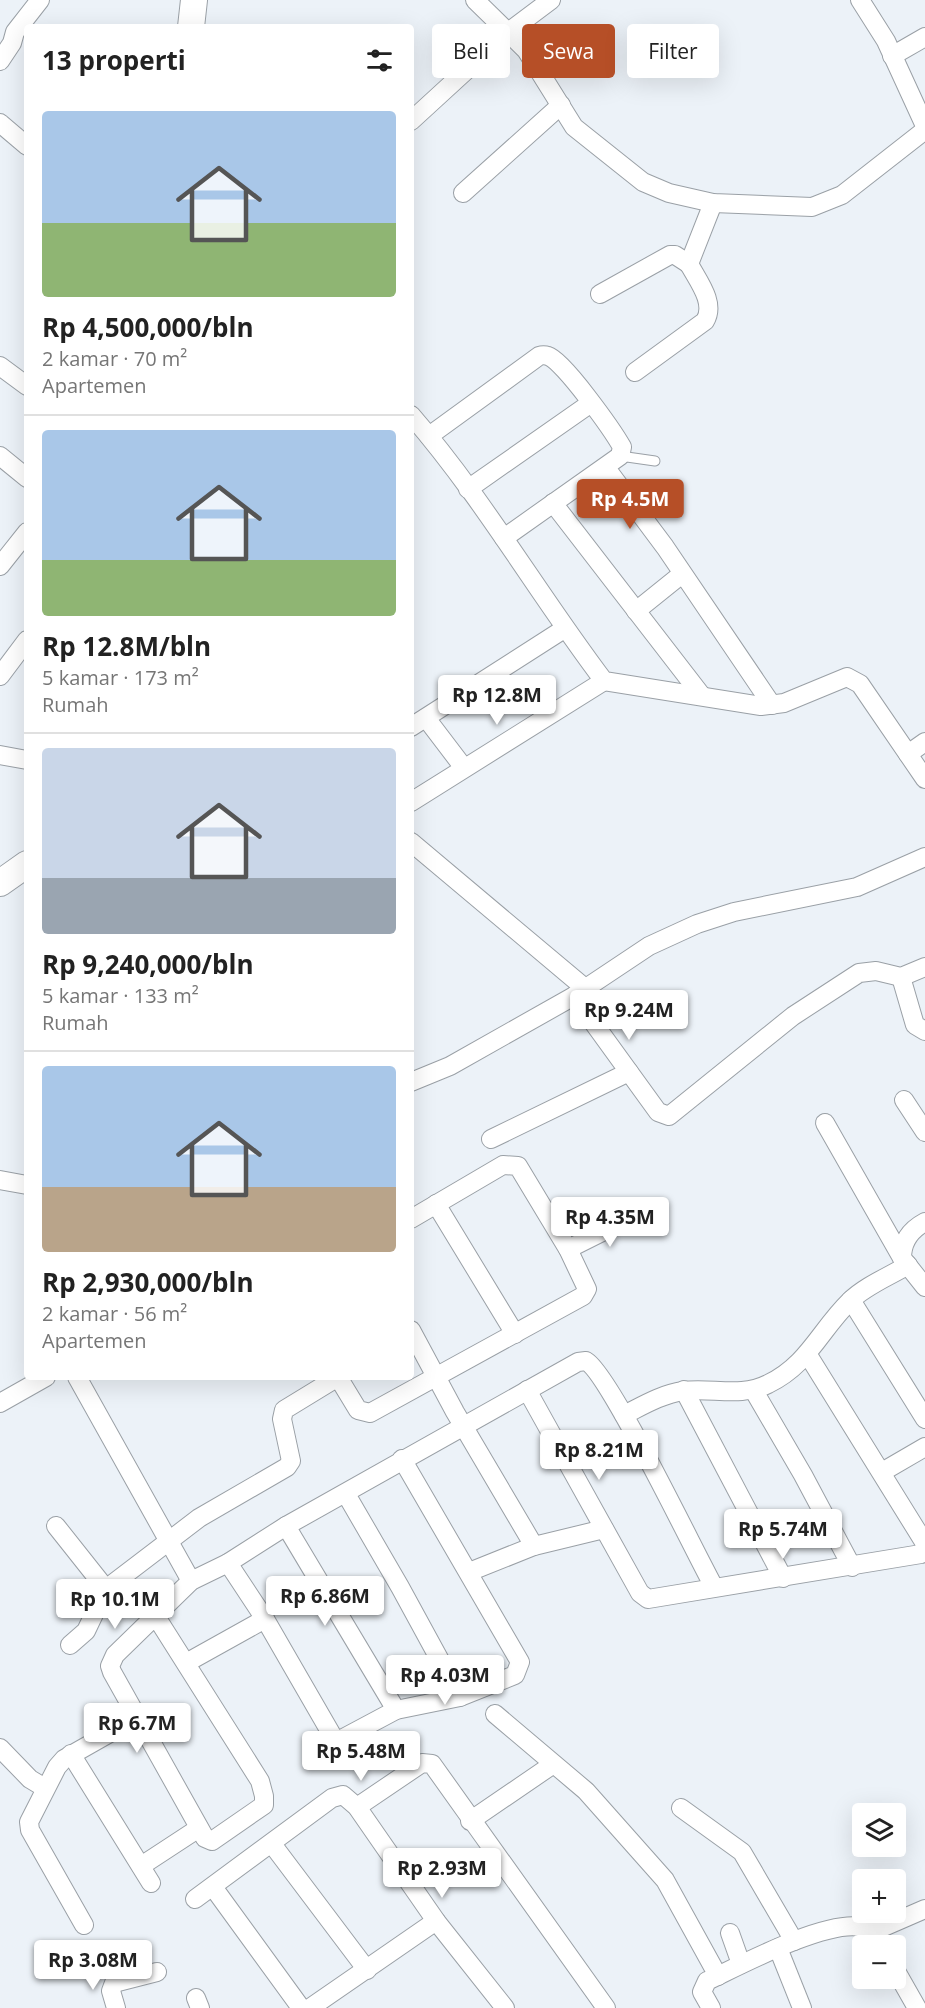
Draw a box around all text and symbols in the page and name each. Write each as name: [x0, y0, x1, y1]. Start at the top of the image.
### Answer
chip: Beli: [432, 24, 510, 78]
chip: Sewa: [522, 24, 615, 78]
chip: Filter: [627, 24, 719, 78]
text: 13 properti: [42, 42, 186, 78]
icon: filters: [363, 44, 396, 77]
icon: home: [165, 150, 273, 258]
text: Rp 4,500,000/bln: [42, 309, 253, 345]
text: 2 kamar · 70 m²: [42, 345, 187, 372]
text: Apartemen: [42, 372, 147, 399]
icon: home: [165, 469, 273, 577]
pin: Rp 4.5M: [575, 479, 685, 530]
text: Rp 4.5M: [591, 485, 669, 512]
text: Rp 12.8M/bln: [42, 628, 211, 664]
text: 5 kamar · 173 m²: [42, 664, 199, 691]
pin: Rp 12.8M: [435, 675, 559, 726]
text: Rp 12.8M: [452, 681, 542, 708]
text: Rumah: [42, 691, 109, 718]
icon: home: [165, 787, 273, 895]
text: Rp 9,240,000/bln: [42, 946, 253, 982]
text: 5 kamar · 133 m²: [42, 982, 199, 1009]
pin: Rp 9.24M: [567, 990, 691, 1041]
text: Rp 9.24M: [584, 996, 674, 1023]
text: Rumah: [42, 1009, 109, 1036]
icon: home: [165, 1105, 273, 1213]
pin: Rp 4.35M: [548, 1197, 672, 1248]
text: Rp 4.35M: [565, 1203, 655, 1230]
text: Rp 2,930,000/bln: [42, 1264, 253, 1300]
text: 2 kamar · 56 m²: [42, 1300, 187, 1327]
text: Apartemen: [42, 1327, 147, 1354]
pin: Rp 8.21M: [537, 1430, 661, 1481]
text: Rp 8.21M: [554, 1436, 644, 1463]
pin: Rp 5.74M: [721, 1509, 845, 1560]
text: Rp 5.74M: [738, 1515, 828, 1542]
pin: Rp 6.86M: [263, 1576, 387, 1627]
pin: Rp 10.1M: [53, 1579, 177, 1630]
text: Rp 6.86M: [280, 1582, 370, 1609]
text: Rp 10.1M: [70, 1585, 160, 1612]
pin: Rp 4.03M: [383, 1655, 507, 1706]
text: Rp 4.03M: [400, 1661, 490, 1688]
pin: Rp 6.7M: [82, 1703, 192, 1754]
text: Rp 6.7M: [98, 1709, 176, 1736]
pin: Rp 5.48M: [299, 1731, 423, 1782]
text: Rp 5.48M: [316, 1737, 406, 1764]
map controls: [852, 1803, 906, 1989]
button: layers: [852, 1803, 906, 1857]
pin: Rp 2.93M: [380, 1848, 504, 1899]
text: Rp 2.93M: [397, 1854, 487, 1881]
button: +: [852, 1869, 906, 1923]
button: −: [852, 1935, 906, 1989]
pin: Rp 3.08M: [31, 1940, 155, 1991]
text: Rp 3.08M: [48, 1946, 138, 1973]

